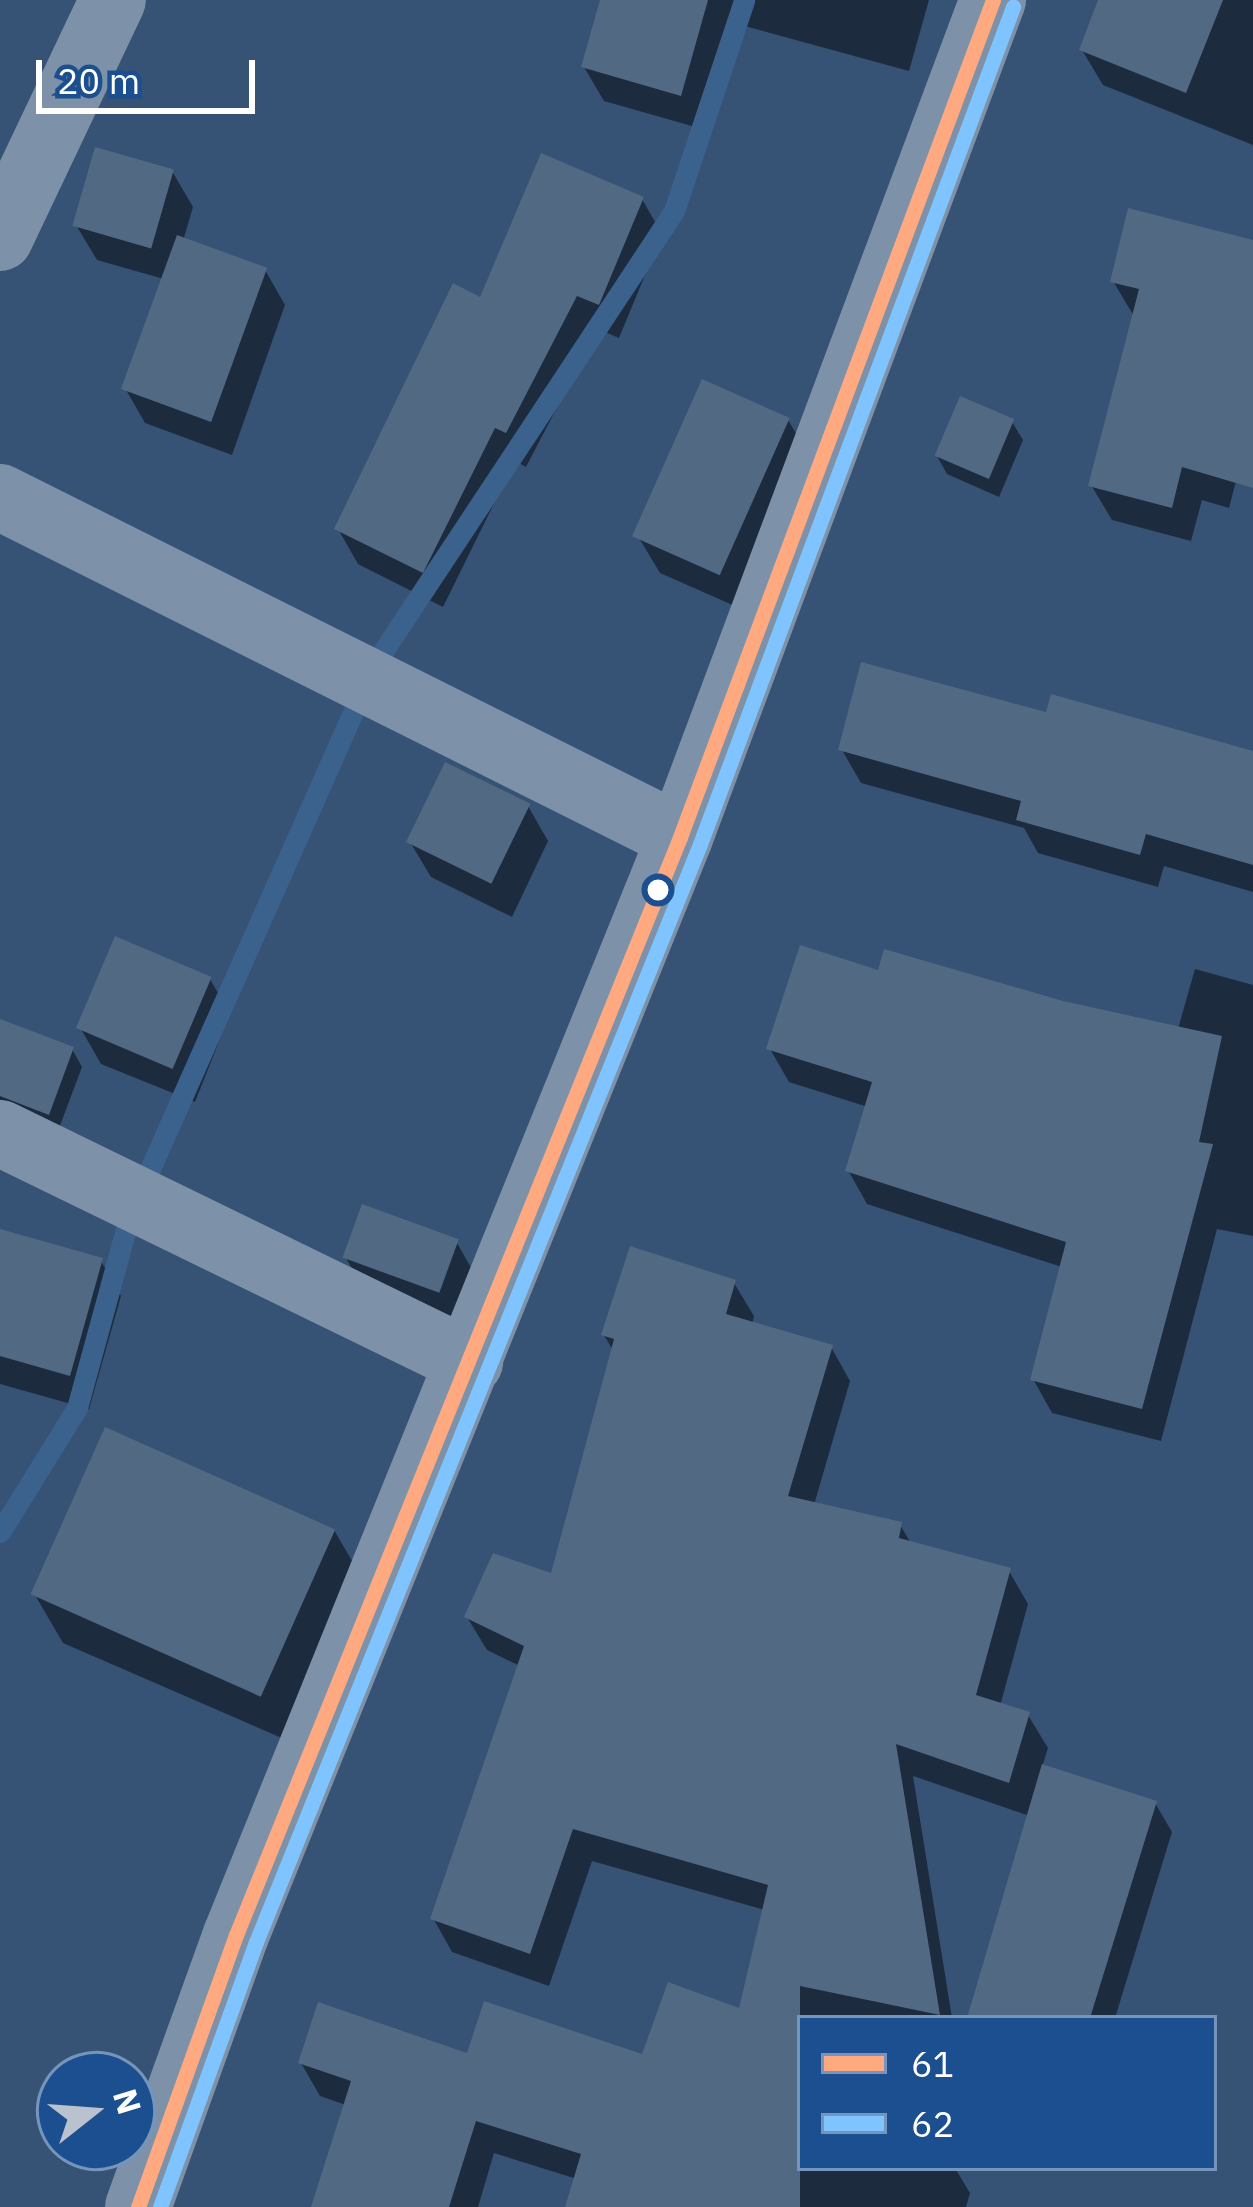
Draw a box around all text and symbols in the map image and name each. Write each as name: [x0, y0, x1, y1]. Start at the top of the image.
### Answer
scale bar: [42, 36, 261, 110]
text: 20 m: [57, 57, 140, 104]
unlabelled marker: [647, 879, 669, 901]
legend: [797, 2015, 1217, 2171]
text: 61: [911, 2040, 954, 2087]
north arrow: [36, 2051, 156, 2171]
text: N: [104, 2083, 152, 2119]
text: 62: [911, 2100, 954, 2147]

